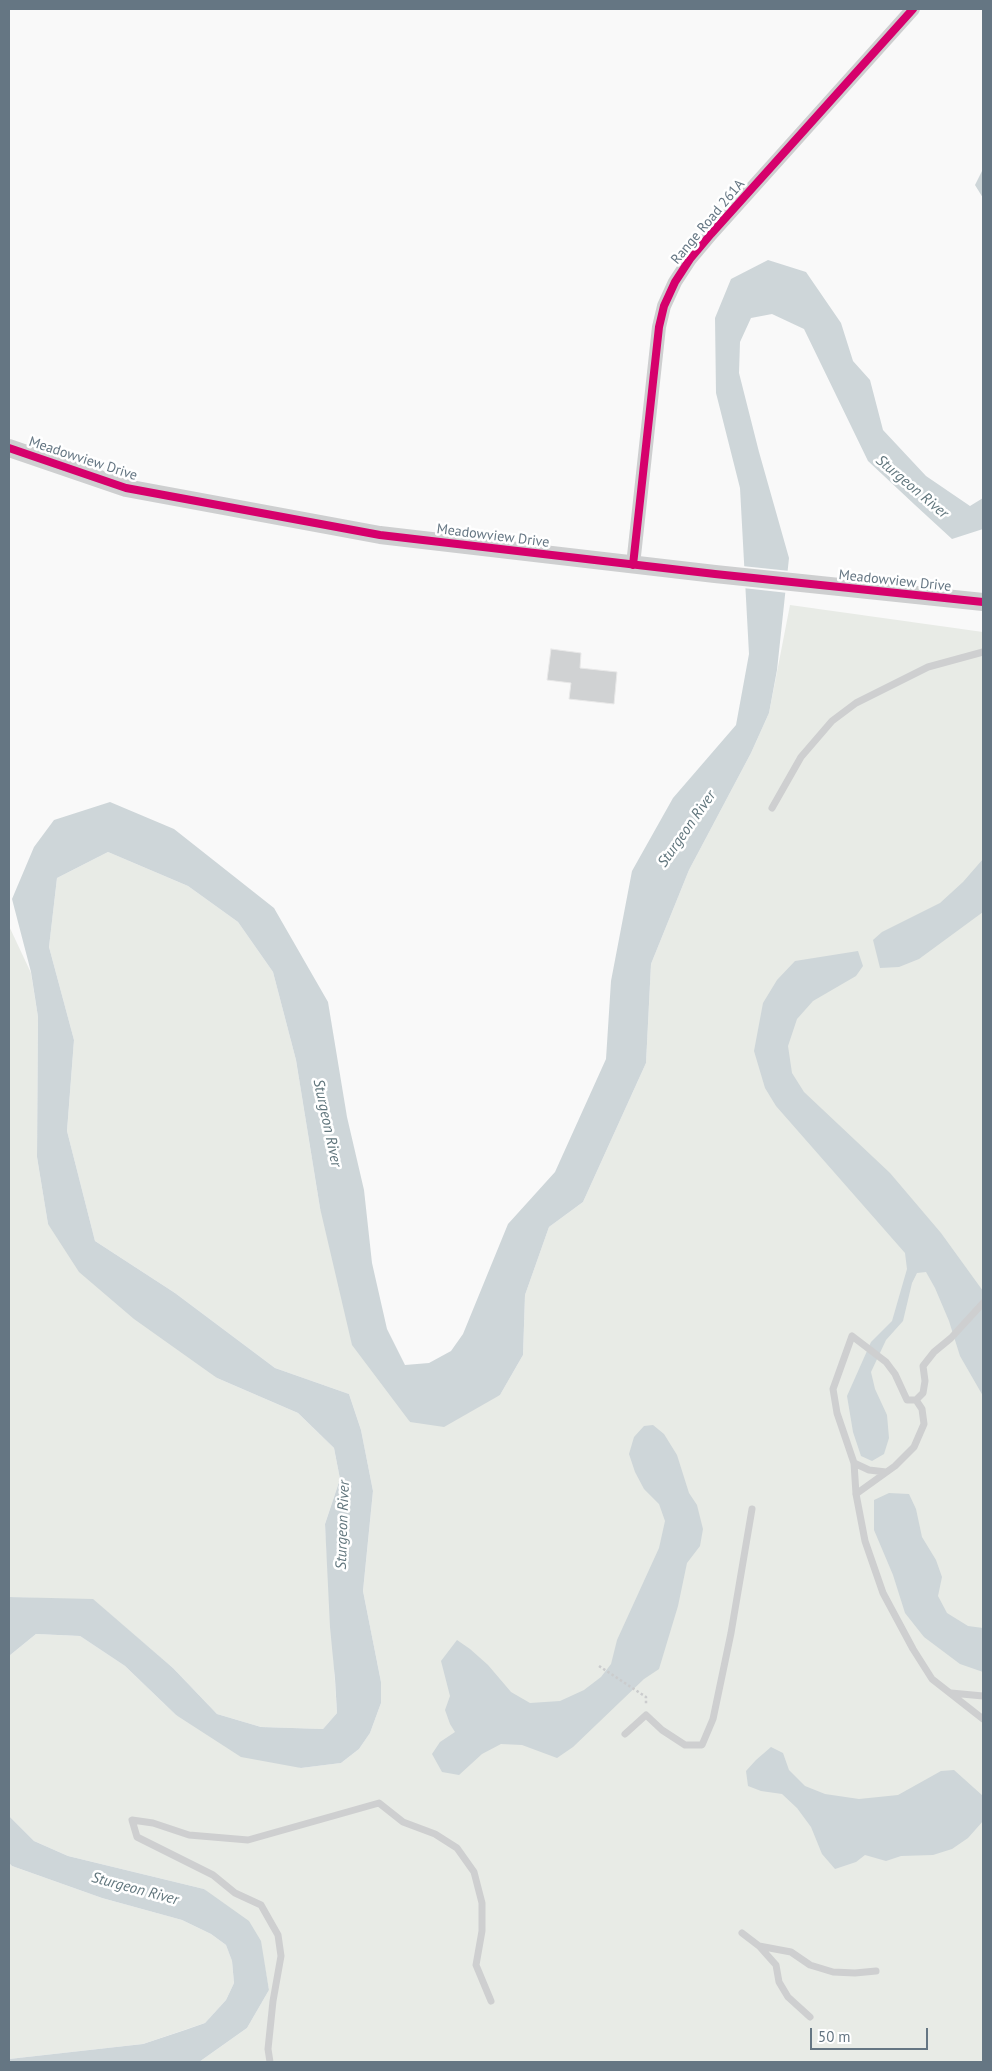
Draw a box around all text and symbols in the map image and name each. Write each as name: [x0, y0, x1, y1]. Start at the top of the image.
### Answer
street label: Range Road 261A: [668, 176, 748, 268]
street label: Meadowview Drive: [27, 434, 139, 484]
water label: Sturgeon River: [872, 451, 952, 523]
street label: Meadowview Drive: [436, 521, 550, 551]
street label: Meadowview Drive: [838, 567, 952, 595]
water label: Sturgeon River: [654, 787, 720, 871]
water label: Sturgeon River: [309, 1078, 345, 1168]
water label: Sturgeon River: [332, 1480, 354, 1570]
water label: Sturgeon River: [90, 1869, 180, 1909]
scale bar: [812, 2018, 930, 2050]
text: 50 m: [818, 2027, 851, 2046]

